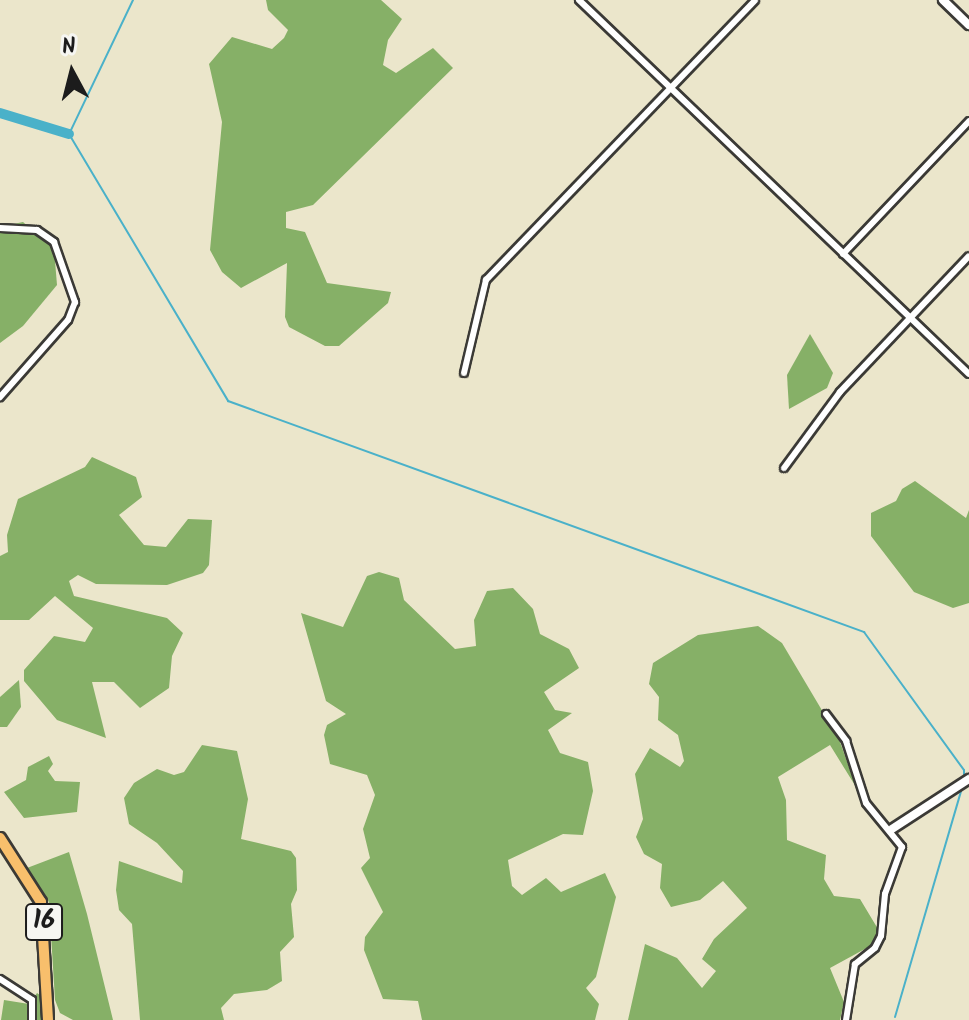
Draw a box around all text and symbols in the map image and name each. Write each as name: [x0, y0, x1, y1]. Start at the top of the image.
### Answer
text: N: [60, 29, 78, 66]
north arrow: [32, 32, 112, 112]
road number: 16: [24, 900, 64, 944]

